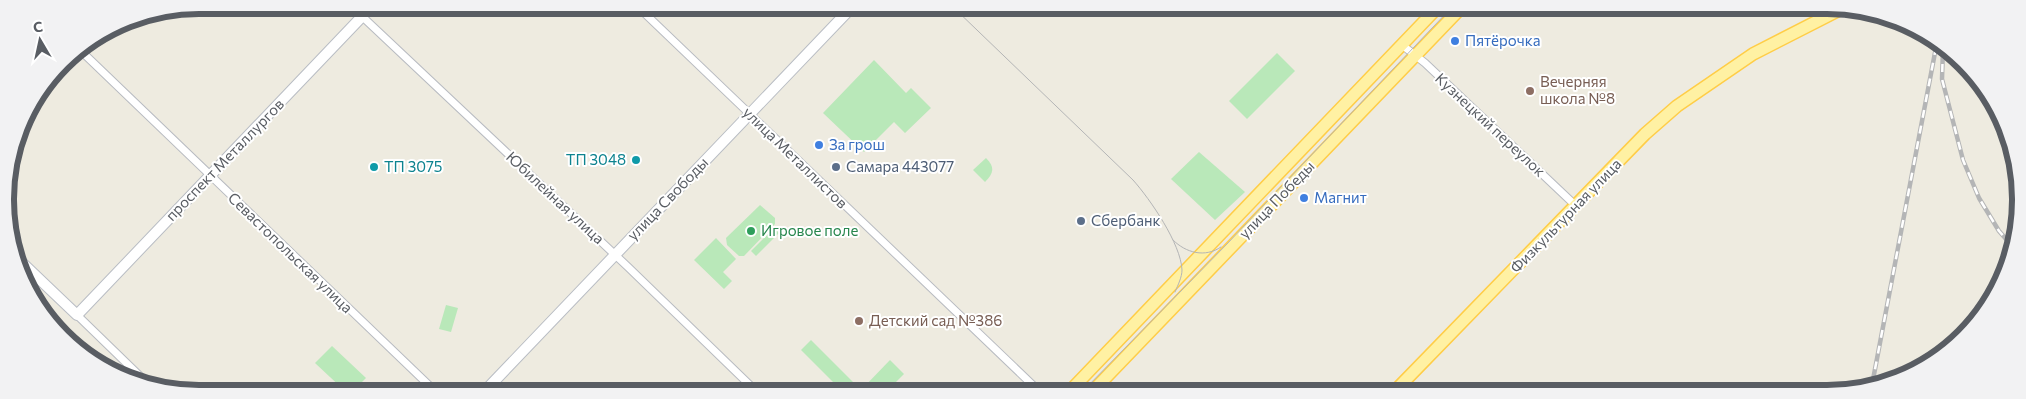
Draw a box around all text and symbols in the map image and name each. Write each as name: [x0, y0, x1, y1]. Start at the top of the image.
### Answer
north arrow: [15, 15, 65, 65]
text: С: [32, 18, 44, 36]
place label: Пятёрочка: [1465, 31, 1540, 49]
marker: Пятёрочка: [1449, 35, 1461, 47]
street label: Кузнецкий переулок: [1432, 69, 1549, 180]
place label: Вечерняя школа №8: [1540, 72, 1615, 107]
marker: Вечерняя школа №8: [1524, 85, 1536, 97]
street label: проспект Металлургов: [161, 95, 287, 224]
street label: улица Металлистов: [740, 103, 852, 212]
place label: За грош: [829, 135, 885, 153]
marker: За грош: [813, 139, 825, 151]
street label: Юбилейная улица: [503, 147, 608, 247]
place label: ТП 3048: [566, 150, 626, 168]
street label: улица Свободы: [623, 153, 712, 244]
marker: ТП 3048: [630, 154, 642, 166]
street label: Физкультурная улица: [1506, 154, 1624, 276]
place label: ТП 3075: [384, 157, 442, 175]
place label: Самара 443077: [846, 157, 954, 175]
street label: улица Победы: [1235, 157, 1318, 242]
marker: ТП 3075: [368, 161, 380, 173]
marker: Самара 443077: [830, 161, 842, 173]
street label: Севастопольская улица: [225, 188, 357, 316]
place label: Магнит: [1314, 188, 1367, 206]
marker: Магнит: [1298, 192, 1310, 204]
place label: Сбербанк: [1091, 211, 1161, 229]
marker: Сбербанк: [1075, 215, 1087, 227]
place label: Игровое поле: [761, 221, 858, 239]
marker: Игровое поле: [745, 225, 757, 237]
place label: Детский сад №386: [869, 311, 1002, 329]
marker: Детский сад №386: [853, 315, 865, 327]

